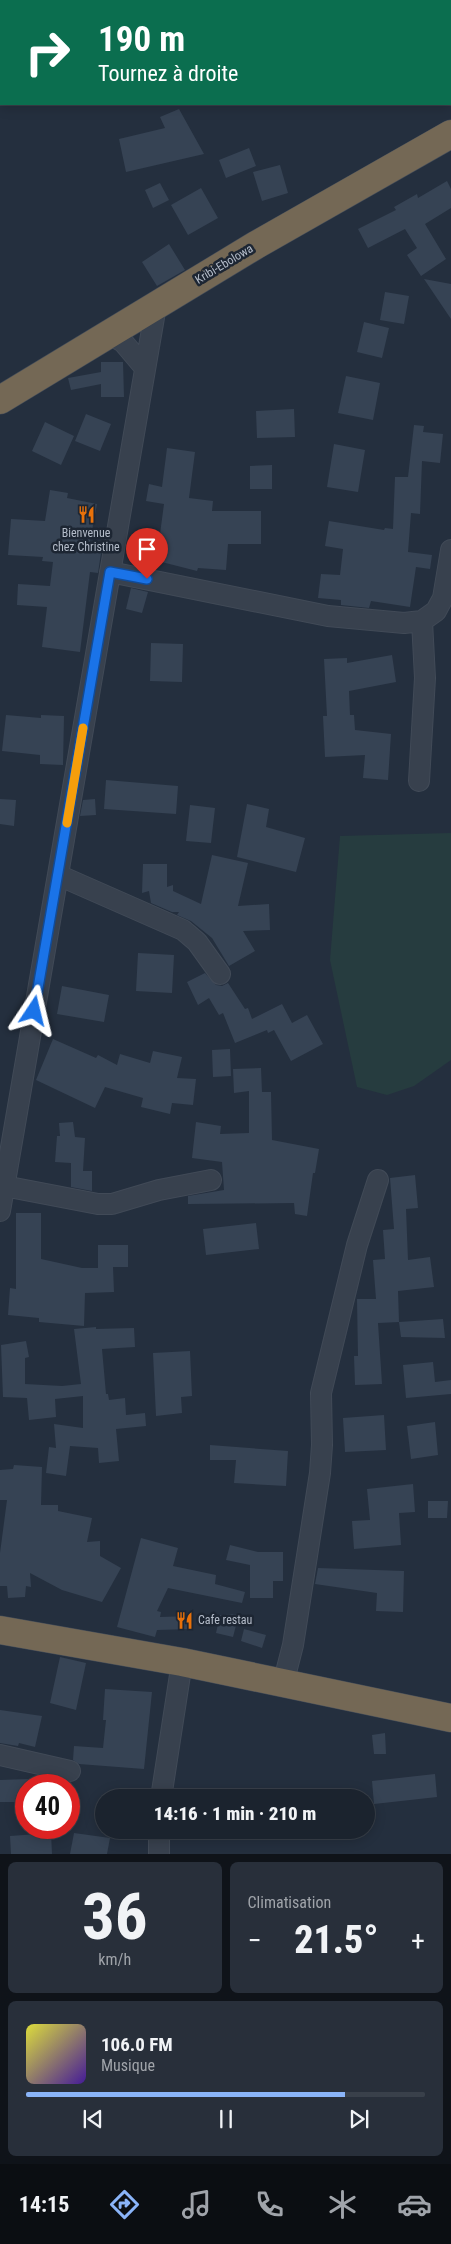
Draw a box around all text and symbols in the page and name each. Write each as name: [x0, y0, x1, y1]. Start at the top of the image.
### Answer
text: 190 m: [98, 19, 185, 60]
icon: right: [15, 20, 80, 85]
text: Tournez à droite: [98, 61, 238, 86]
street label: Kribi-Ebolowa: [193, 241, 256, 287]
restaurant icon: Bienvenue chez Christine: [76, 504, 96, 524]
place label: Bienvenue chez Christine: [52, 526, 120, 554]
pin: [126, 528, 168, 579]
icon: arrive: [133, 535, 161, 563]
position arrow: [7, 984, 59, 1036]
restaurant icon: Cafe restau: [174, 1610, 194, 1630]
place label: Cafe restau: [198, 1613, 253, 1627]
speed limit sign: 40: [15, 1774, 80, 1839]
text: 14:16 · 1 min · 210 m: [154, 1802, 316, 1825]
text: 36: [82, 1879, 148, 1955]
text: Climatisation: [248, 1893, 331, 1912]
text: 21.5°: [294, 1918, 378, 1962]
text: −: [248, 1924, 262, 1957]
text: +: [411, 1924, 425, 1957]
text: km/h: [98, 1950, 131, 1969]
text: 106.0 FM: [101, 2033, 173, 2056]
text: Musique: [101, 2056, 155, 2075]
icon: previous: [79, 2105, 107, 2133]
icon: pause: [212, 2105, 240, 2133]
icon: next: [345, 2105, 373, 2133]
icon: directions: [107, 2187, 142, 2222]
icon: music: [179, 2187, 214, 2222]
icon: phone: [252, 2187, 287, 2222]
icon: climate: [325, 2187, 360, 2222]
icon: car: [397, 2187, 432, 2222]
text: 14:15: [19, 2192, 69, 2217]

